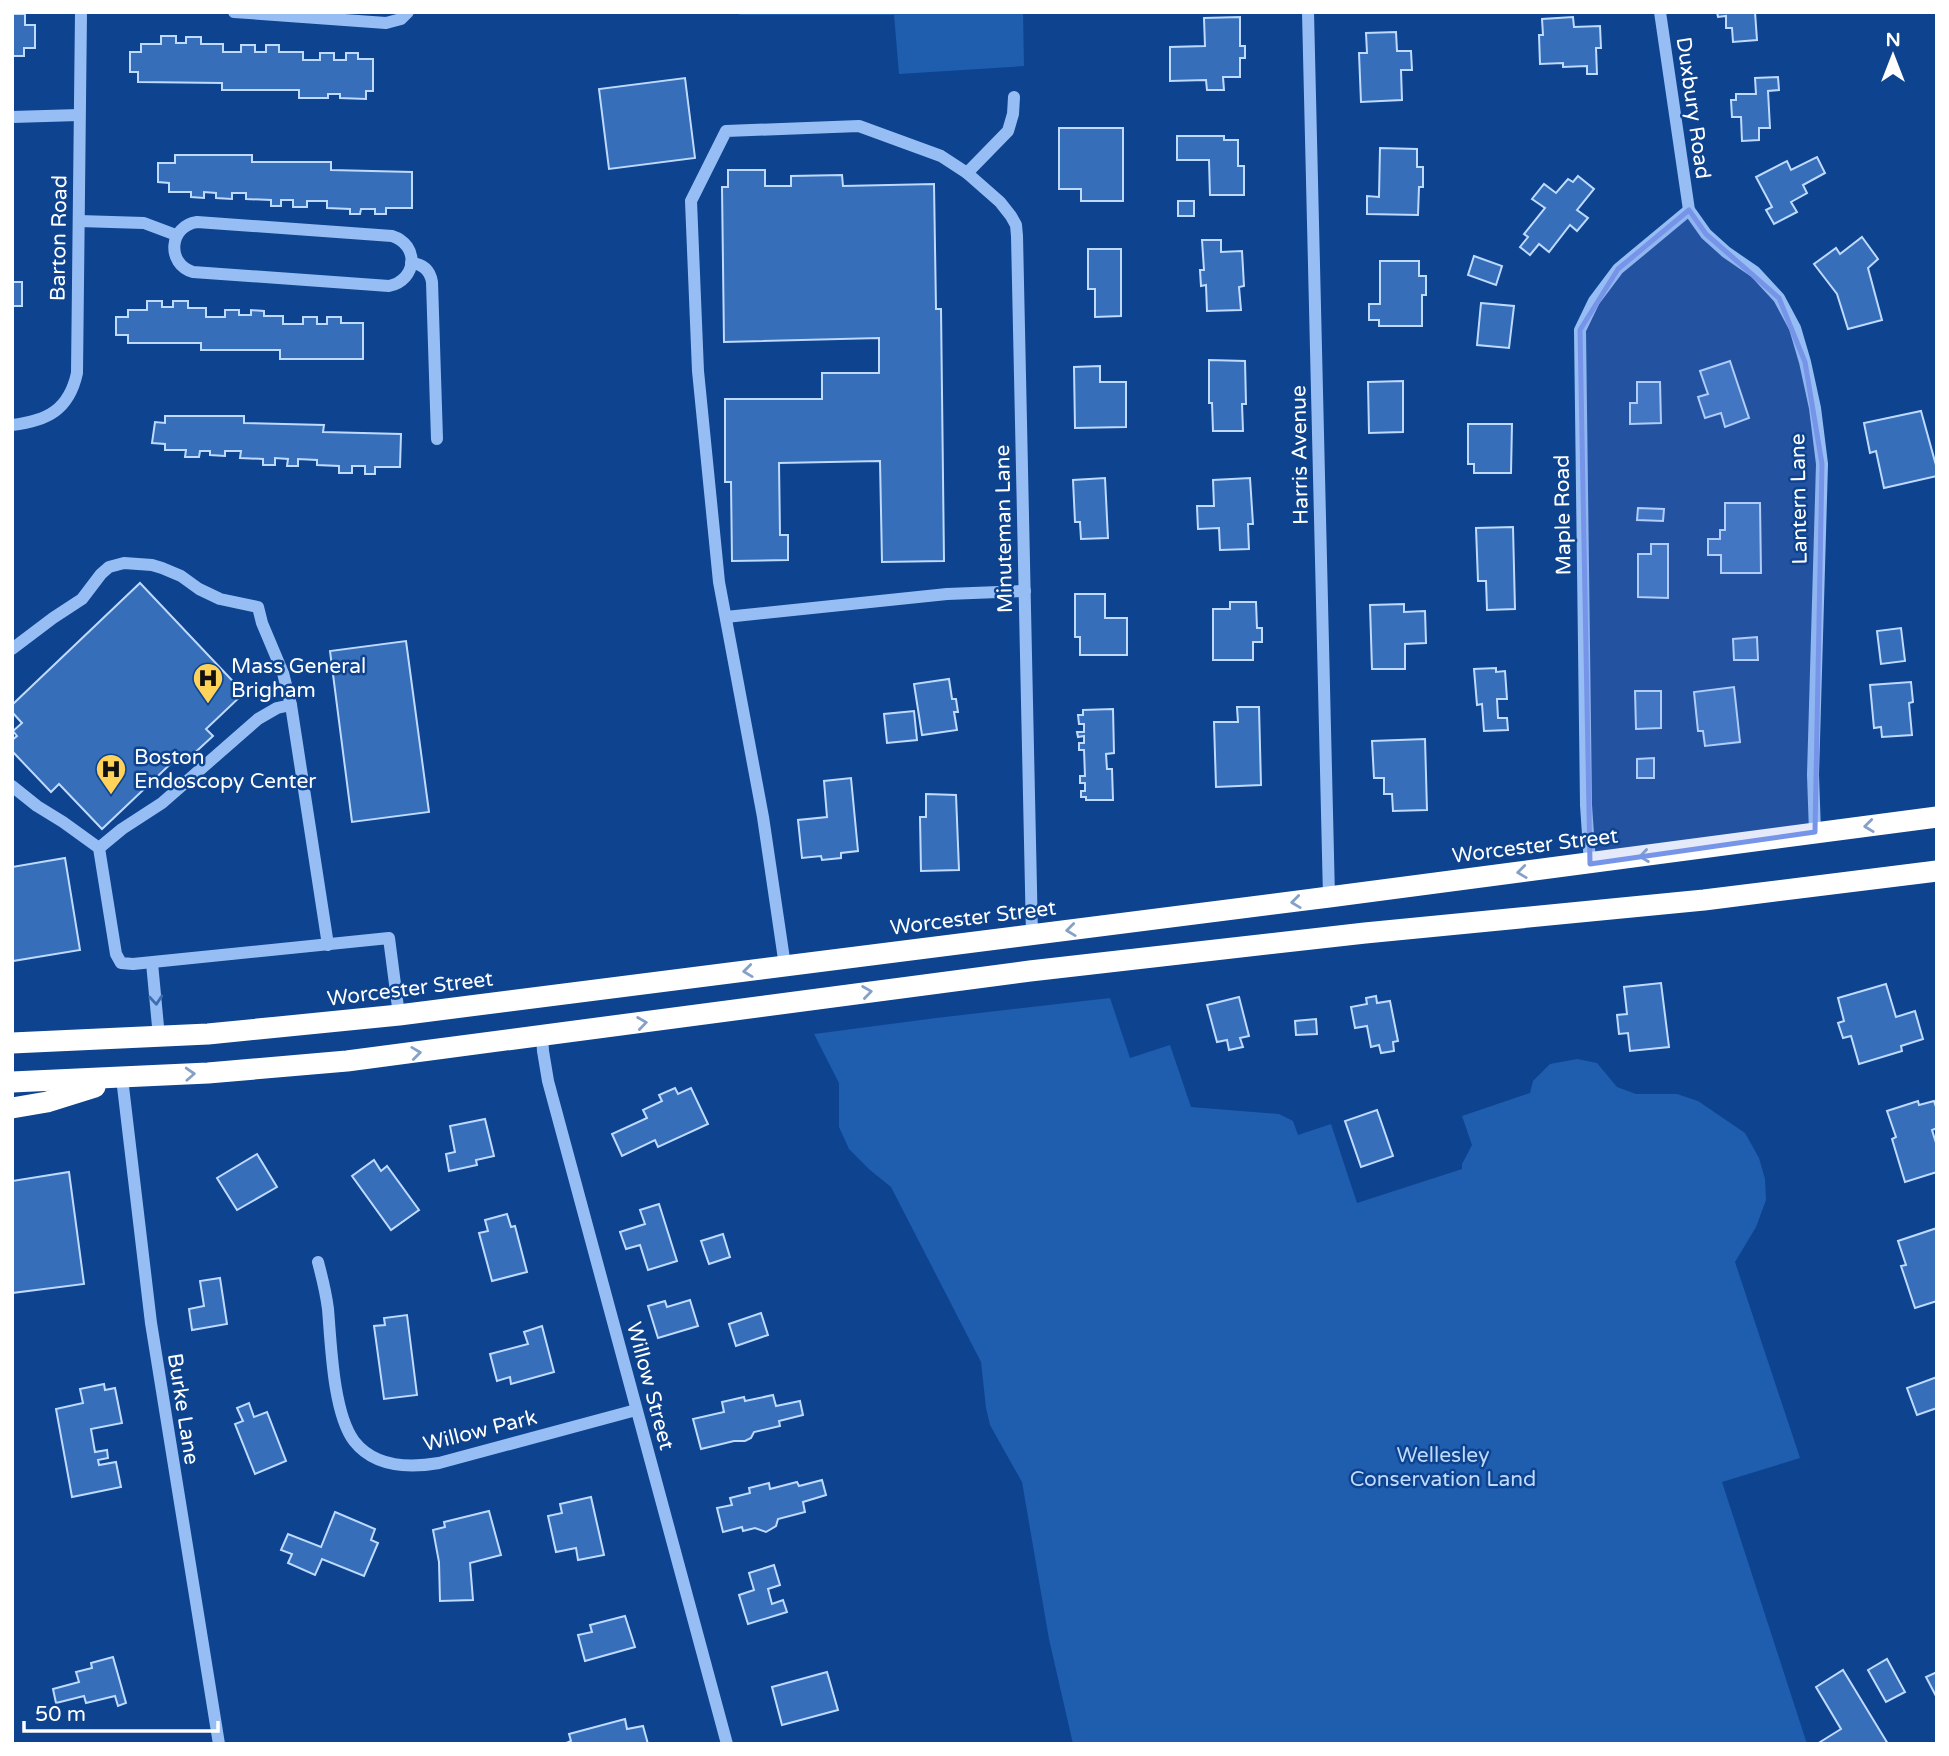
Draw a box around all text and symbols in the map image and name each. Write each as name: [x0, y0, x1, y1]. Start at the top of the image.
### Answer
north arrow: [1858, 21, 1928, 91]
text: N: [1885, 29, 1901, 51]
street label: Duxbury Road: [1671, 35, 1715, 181]
street label: Barton Road: [45, 175, 73, 301]
street label: Harris Avenue: [1286, 385, 1314, 525]
street label: Lantern Lane: [1785, 433, 1813, 565]
street label: Minuteman Lane: [990, 444, 1018, 613]
street label: Maple Road: [1549, 454, 1577, 576]
place label: Mass General Brigham: [231, 654, 366, 703]
hospital icon: Mass General Brigham: [191, 661, 225, 705]
place label: Boston Endoscopy Center: [134, 745, 316, 794]
hospital icon: Boston Endoscopy Center: [94, 752, 128, 796]
one-way arrow: [1863, 818, 1875, 833]
street label: Worcester Street: [1451, 823, 1619, 869]
one-way arrow: [1638, 849, 1649, 864]
one-way arrow: [1516, 865, 1528, 880]
one-way arrow: [1290, 894, 1302, 909]
street label: Worcester Street: [889, 895, 1057, 941]
one-way arrow: [1065, 923, 1076, 938]
one-way arrow: [742, 963, 754, 978]
street label: Worcester Street: [326, 966, 494, 1012]
one-way arrow: [861, 985, 873, 1000]
one-way arrow: [148, 995, 163, 1006]
one-way arrow: [636, 1015, 648, 1030]
one-way arrow: [410, 1045, 422, 1060]
one-way arrow: [184, 1067, 195, 1082]
street label: Willow Street: [621, 1319, 679, 1453]
street label: Burke Lane: [162, 1352, 204, 1467]
street label: Willow Park: [421, 1405, 539, 1457]
park label: Wellesley Conservation Land: [1350, 1443, 1536, 1492]
scale bar: [24, 1690, 219, 1734]
text: 50 m: [35, 1702, 86, 1727]

